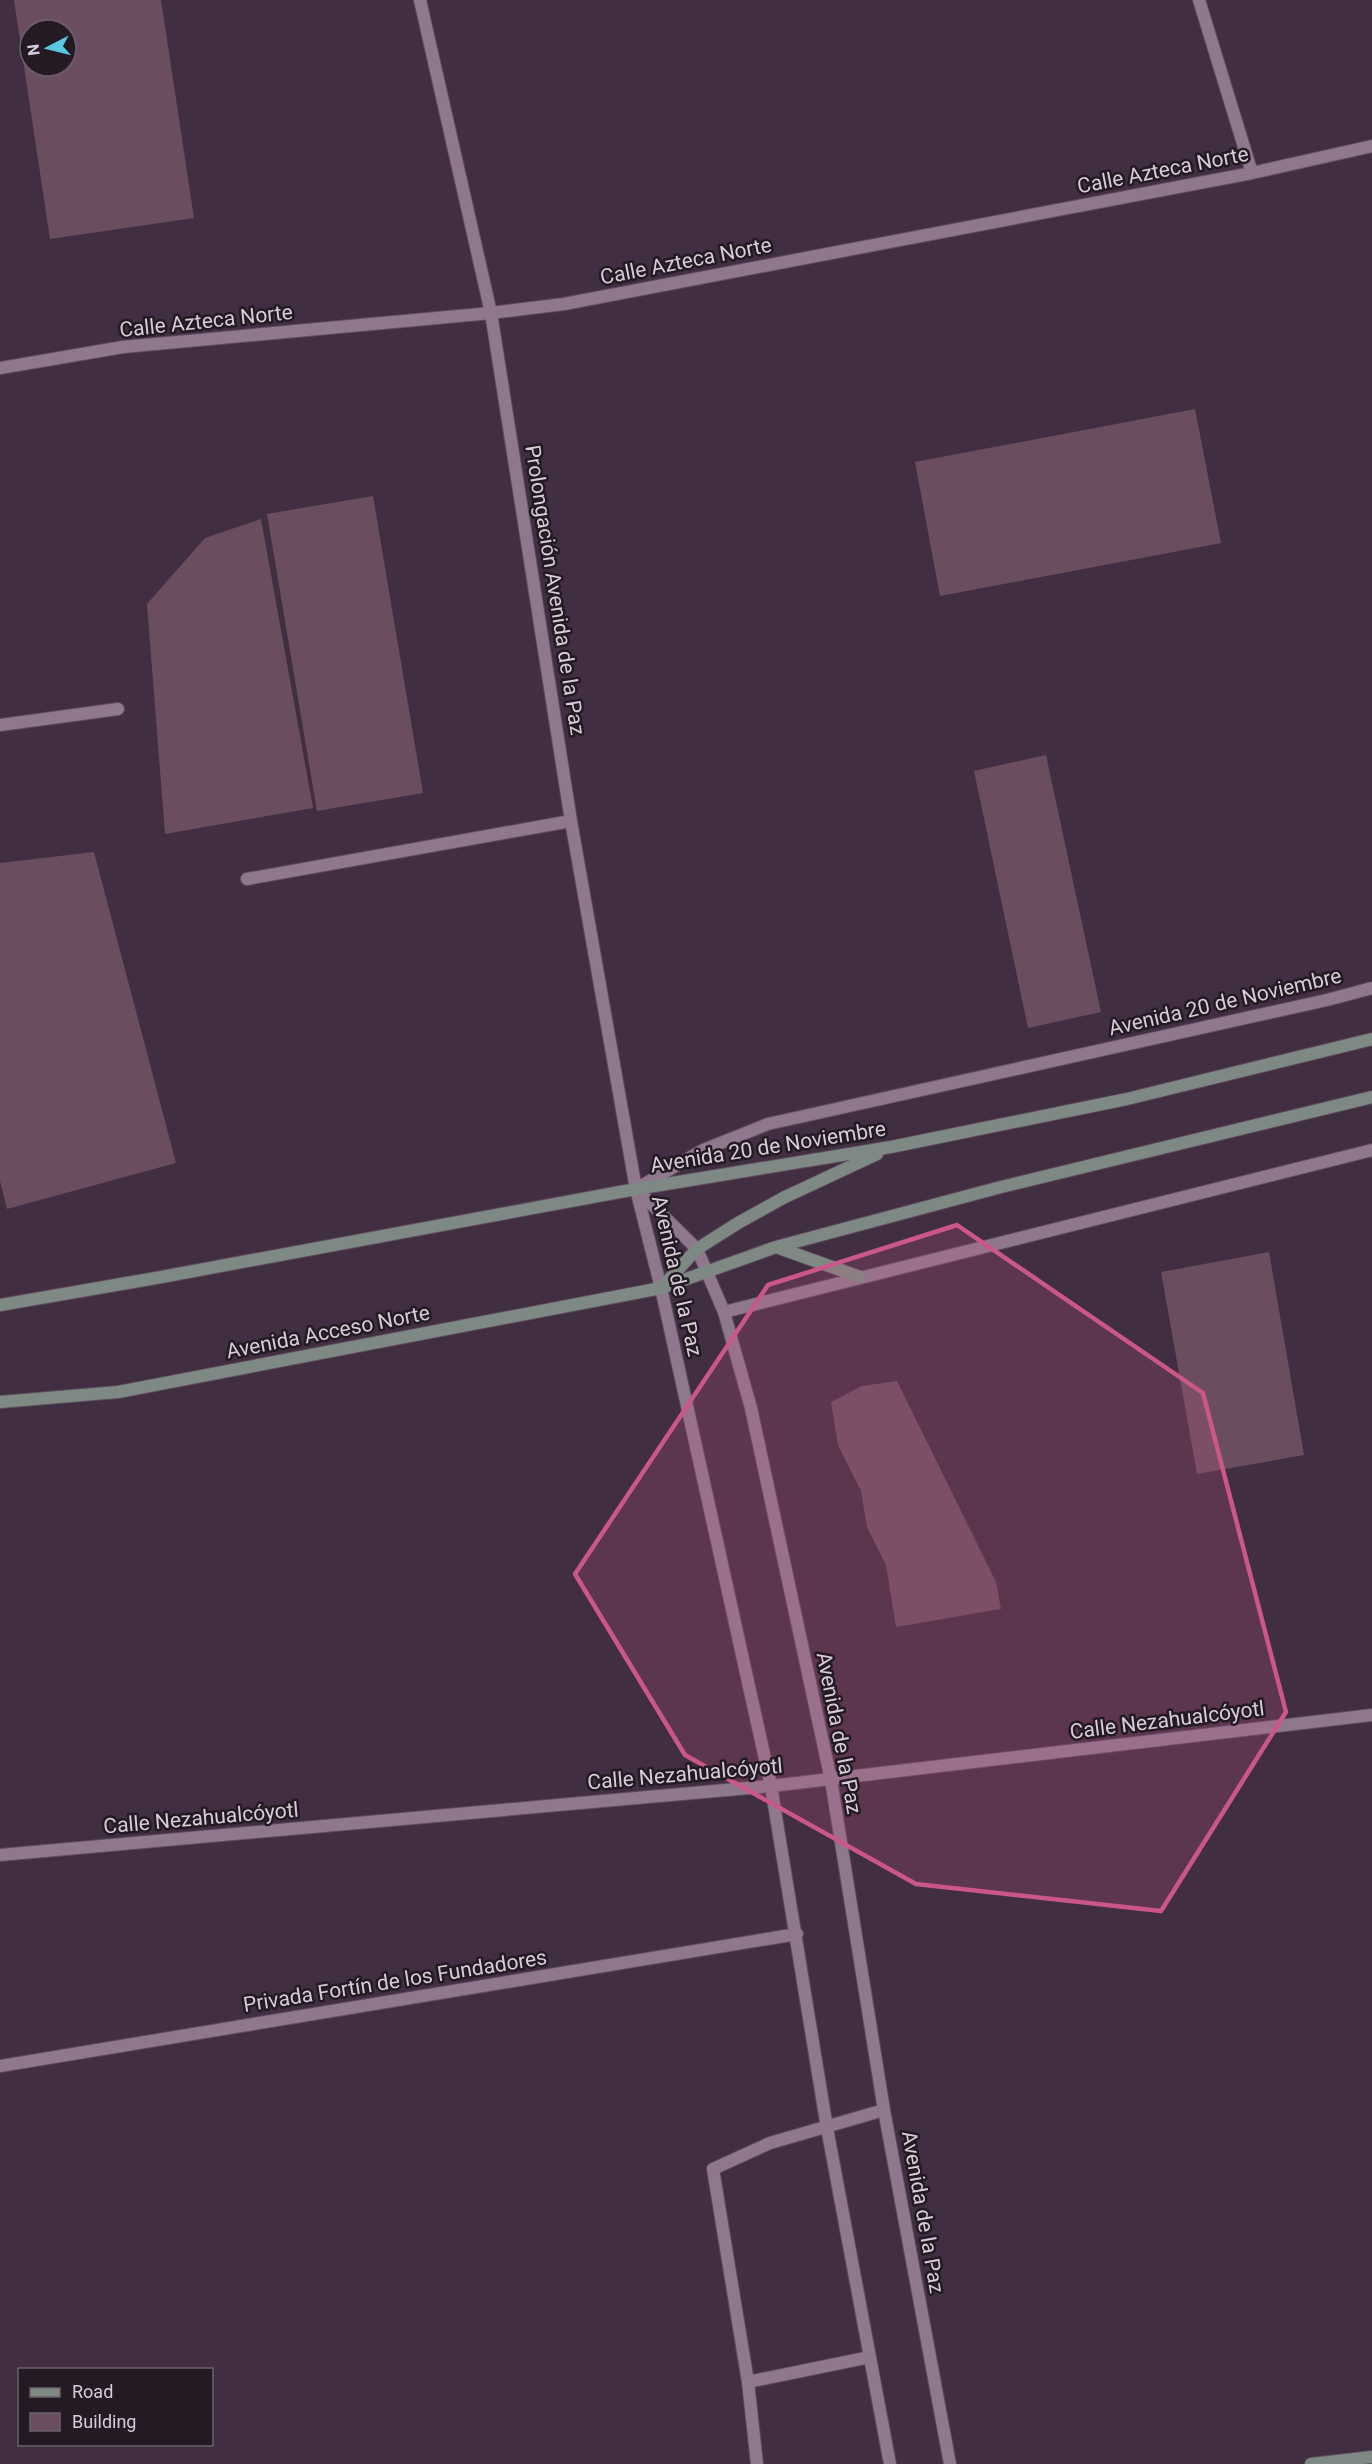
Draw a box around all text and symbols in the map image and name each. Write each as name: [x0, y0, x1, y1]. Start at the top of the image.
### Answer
north arrow: [18, 18, 78, 78]
text: N: [23, 43, 44, 57]
street label: Calle Azteca Norte: [1075, 142, 1251, 198]
street label: Calle Azteca Norte: [598, 233, 774, 289]
street label: Calle Azteca Norte: [118, 300, 294, 342]
street label: Prolongación Avenida de la Paz: [520, 443, 590, 737]
street label: Avenida 20 de Noviembre: [1106, 964, 1344, 1040]
street label: Avenida 20 de Noviembre: [649, 1117, 887, 1177]
street label: Avenida de la Paz: [647, 1193, 707, 1359]
street label: Avenida Acceso Norte: [224, 1300, 432, 1364]
street label: Avenida de la Paz: [812, 1650, 866, 1816]
street label: Calle Nezahualcóyotl: [1068, 1696, 1266, 1744]
street label: Calle Nezahualcóyotl: [586, 1754, 784, 1794]
street label: Calle Nezahualcóyotl: [102, 1798, 300, 1838]
street label: Privada Fortín de los Fundadores: [241, 1945, 549, 2017]
street label: Avenida de la Paz: [897, 2129, 949, 2295]
legend: [18, 2368, 213, 2446]
text: Road: [72, 2381, 113, 2402]
text: Building: [72, 2411, 136, 2432]

